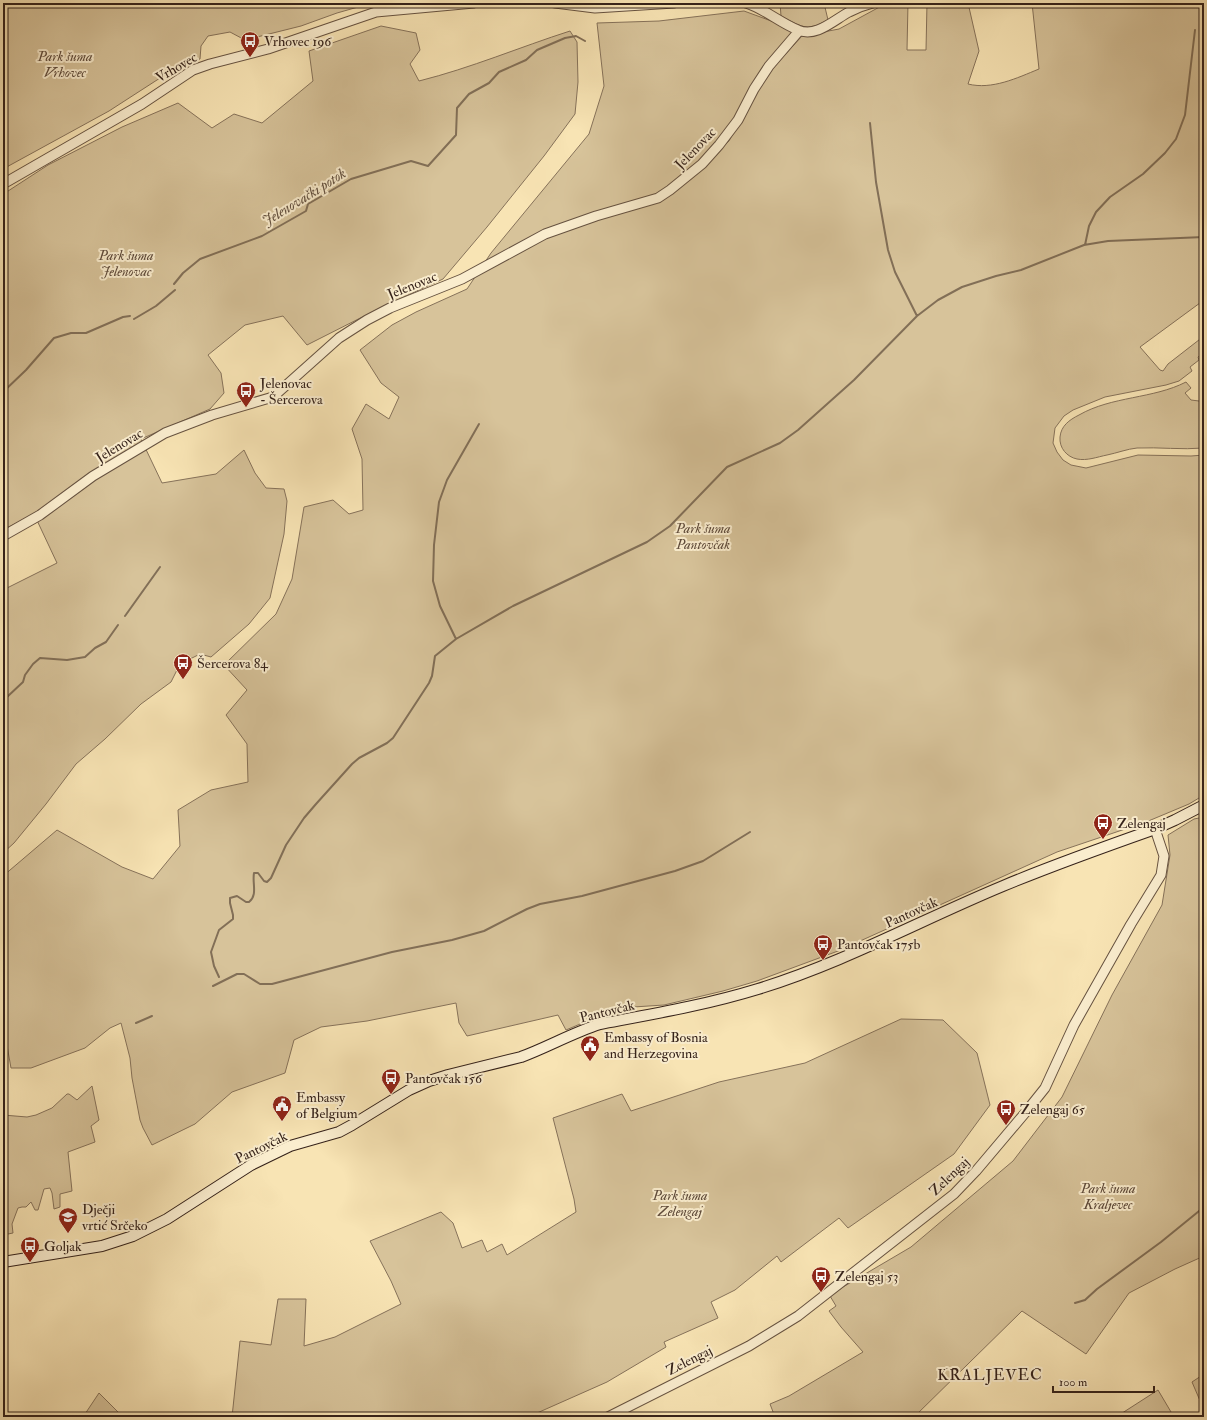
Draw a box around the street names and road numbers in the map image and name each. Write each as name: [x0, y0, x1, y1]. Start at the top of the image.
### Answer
street label: Vrhovec: [152, 49, 200, 86]
street label: Jelenovac: [671, 124, 720, 174]
street label: Jelenovac: [384, 268, 440, 303]
street label: Jelenovac: [92, 425, 146, 467]
street label: Pantovčak: [882, 893, 940, 932]
street label: Pantovčak: [578, 996, 637, 1026]
street label: Pantovčak: [232, 1127, 290, 1167]
street label: Zelengaj: [926, 1153, 973, 1199]
street label: Zelengaj: [664, 1342, 715, 1379]

